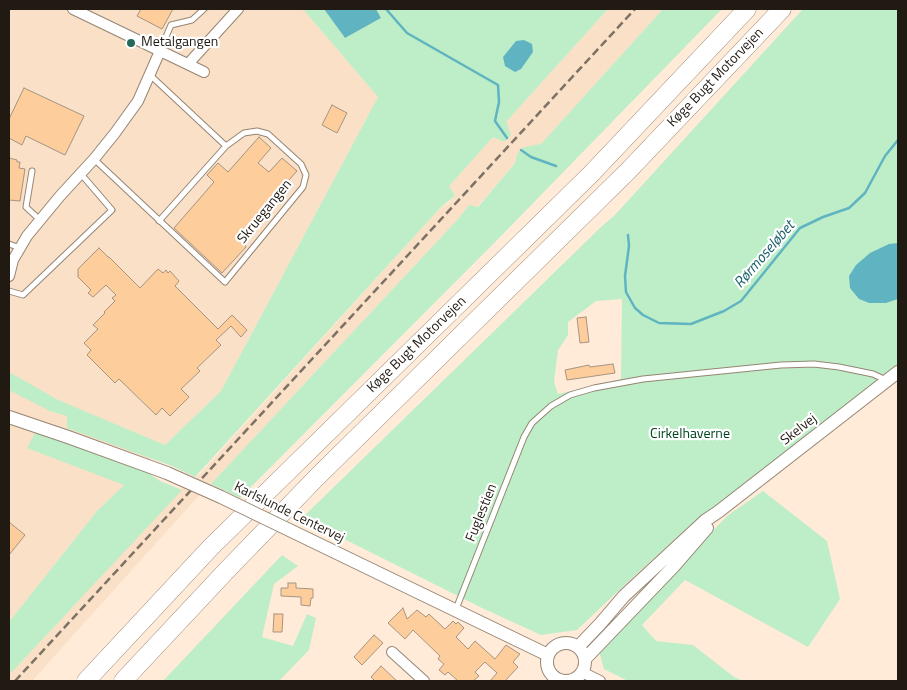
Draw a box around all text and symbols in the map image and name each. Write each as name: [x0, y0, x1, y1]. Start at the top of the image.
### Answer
street label: Køge Bugt Motorvejen: [664, 25, 768, 131]
place label: Metalgangen: [141, 35, 218, 51]
marker: Metalgangen: [125, 37, 137, 49]
street label: Skruegangen: [234, 177, 296, 247]
water label: Rørmoseløbet: [731, 218, 799, 292]
street label: Køge Bugt Motorvejen: [364, 293, 470, 397]
street label: Skelvej: [778, 411, 820, 449]
park label: Cirkelhaverne: [650, 427, 730, 443]
street label: Karlslunde Centervej: [231, 479, 347, 547]
street label: Fuglestien: [463, 482, 501, 544]

